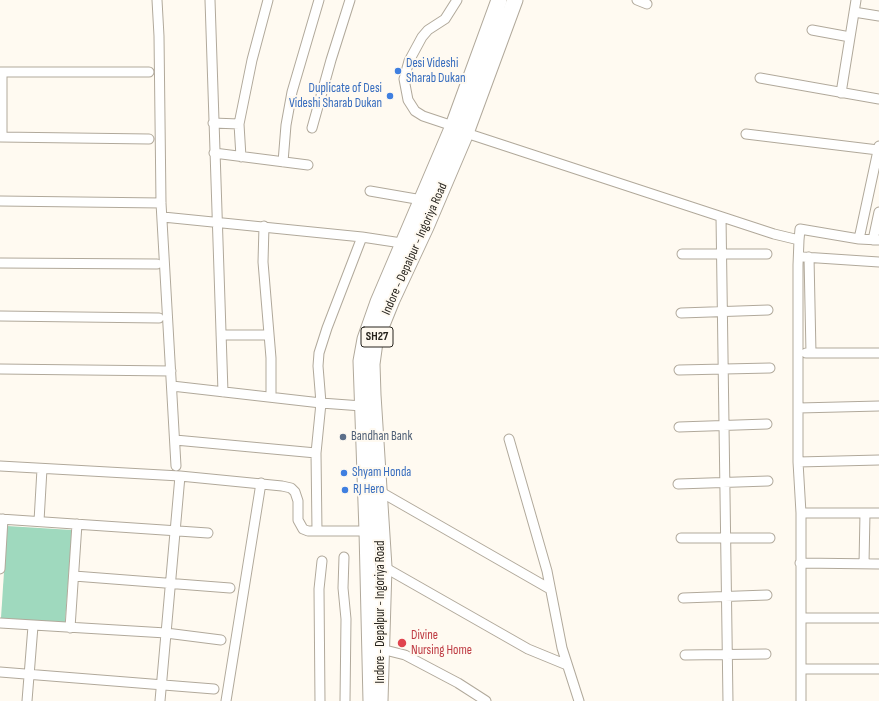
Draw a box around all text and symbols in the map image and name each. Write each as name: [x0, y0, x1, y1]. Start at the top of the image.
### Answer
place label: Desi Videshi Sharab Dukan: [406, 56, 465, 87]
marker: Desi Videshi Sharab Dukan: [393, 66, 403, 76]
place label: Duplicate of Desi Videshi Sharab Dukan: [289, 81, 382, 112]
marker: Duplicate of Desi Videshi Sharab Dukan: [385, 91, 395, 101]
street label: Indore - Depalpur - Ingoriya Road: [379, 181, 451, 317]
road number: SH27: [361, 327, 393, 347]
place label: Bandhan Bank: [351, 429, 412, 445]
marker: Bandhan Bank: [338, 432, 348, 442]
place label: Shyam Honda: [352, 465, 411, 481]
marker: Shyam Honda: [339, 468, 349, 478]
place label: RJ Hero: [353, 482, 384, 498]
marker: RJ Hero: [340, 485, 350, 495]
street label: Indore - Depalpur - Ingoriya Road: [373, 541, 389, 683]
place label: Divine Nursing Home: [411, 628, 472, 659]
marker: Divine Nursing Home: [396, 637, 408, 649]

